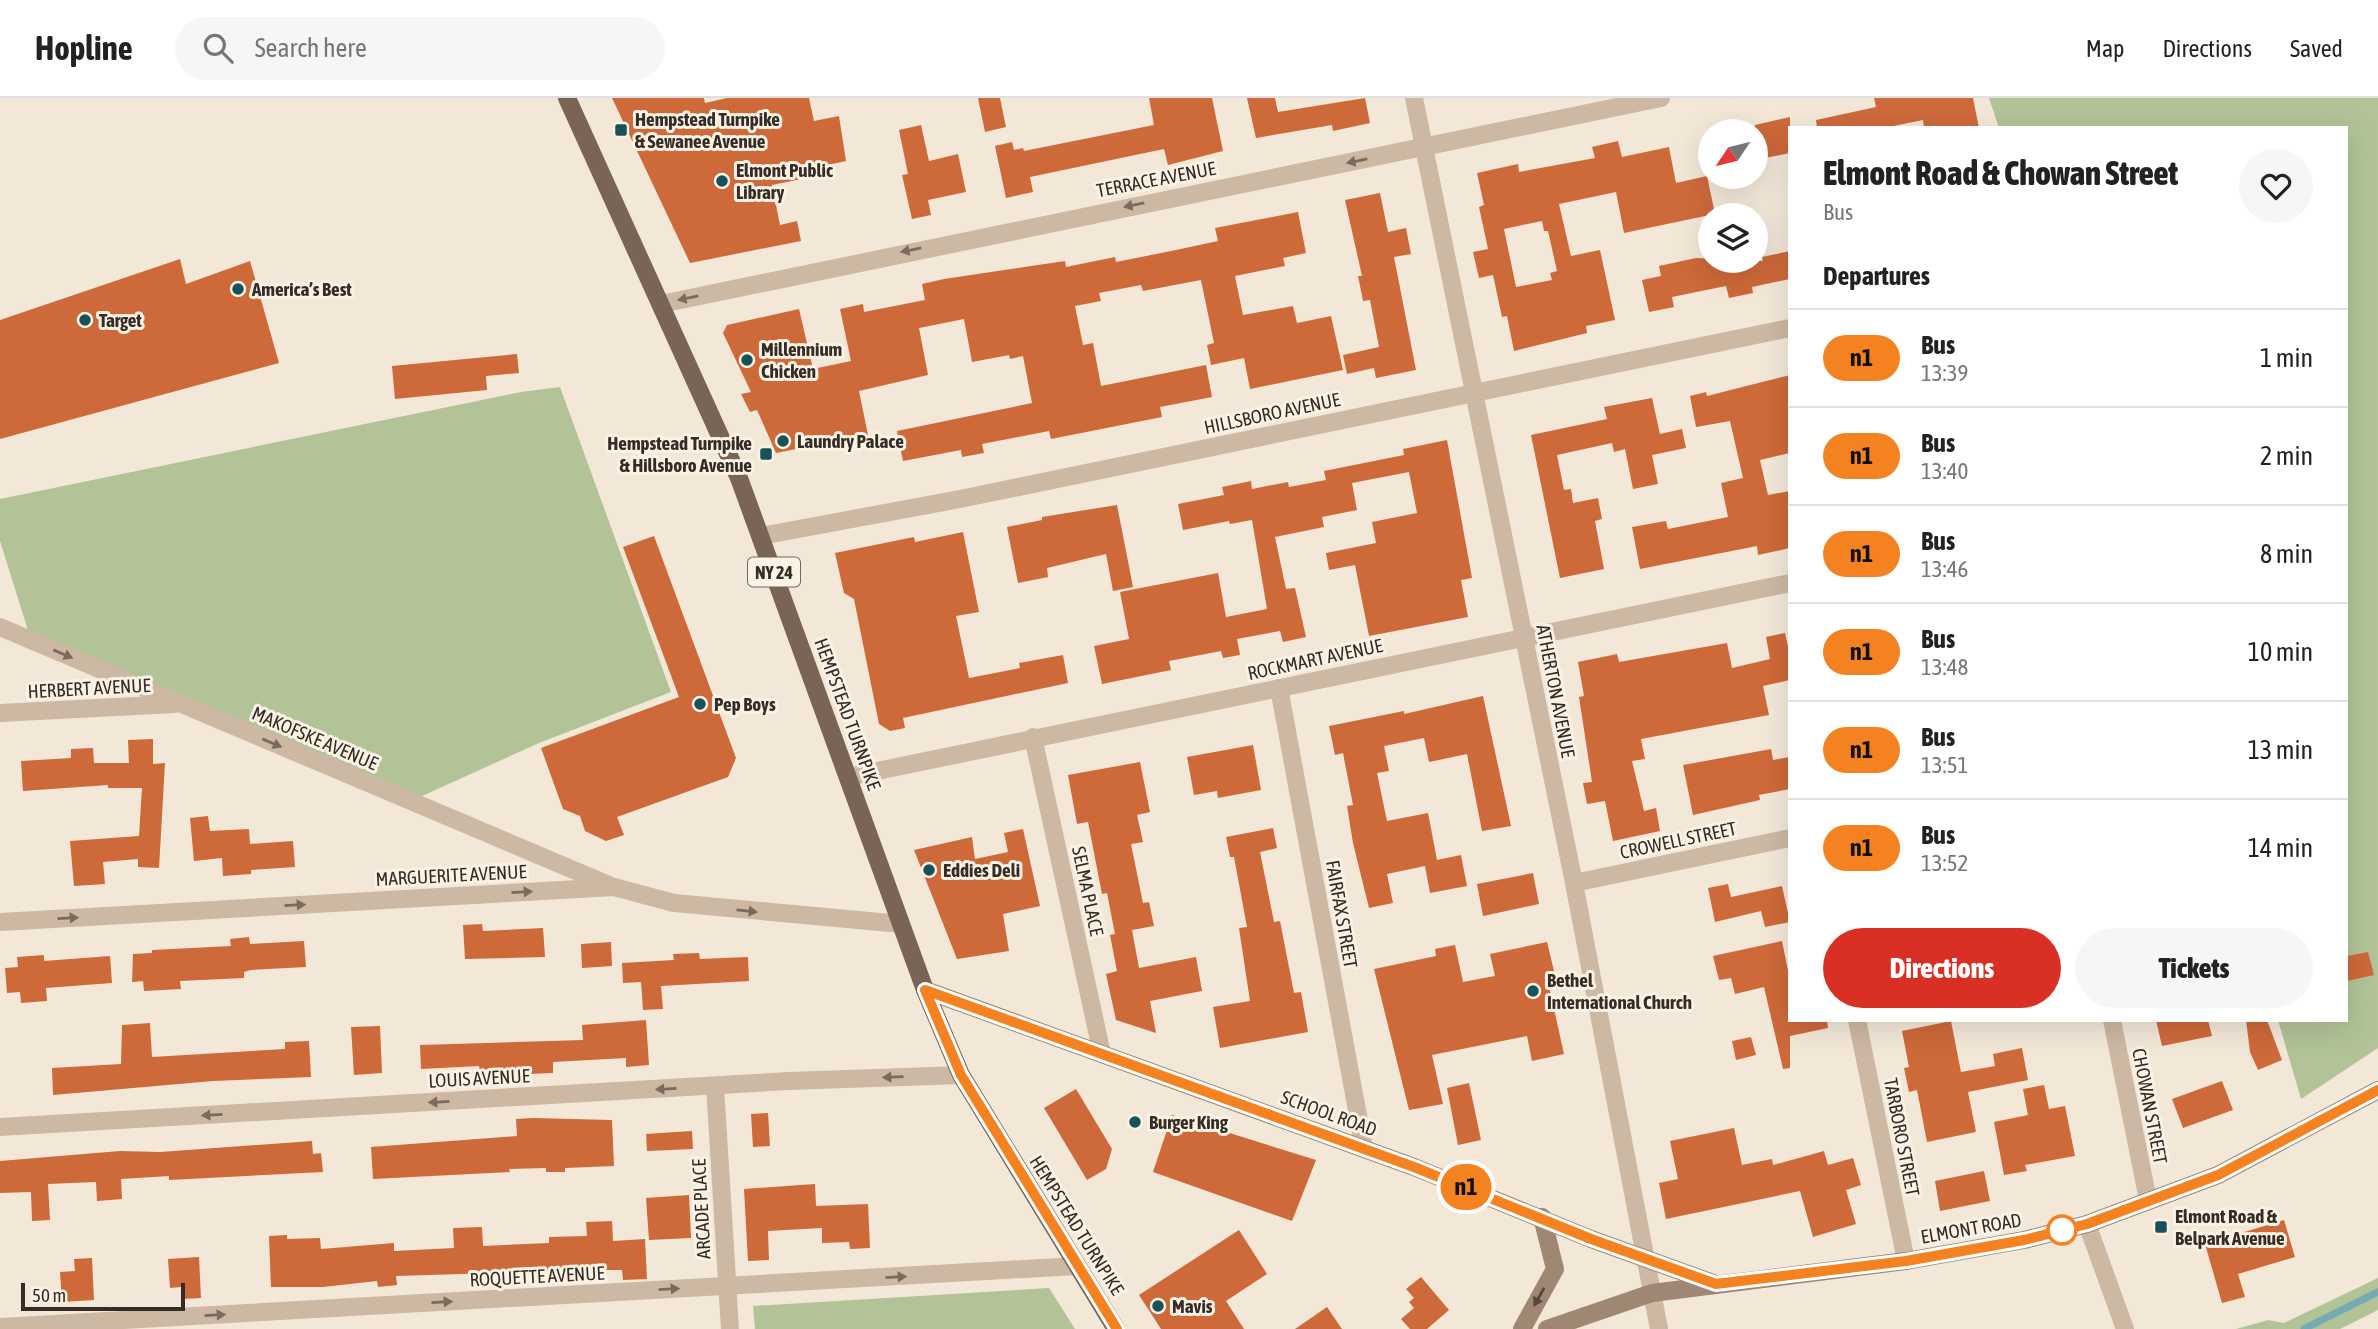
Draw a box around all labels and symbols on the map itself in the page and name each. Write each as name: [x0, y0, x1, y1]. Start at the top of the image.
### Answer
place label: Hempstead Turnpike & Sewanee Avenue: [635, 108, 780, 152]
north arrow: [1698, 119, 1768, 189]
marker: Hempstead Turnpike & Sewanee Avenue: [613, 122, 629, 138]
one-way arrow: [1346, 155, 1368, 166]
street label: TERRACE AVENUE: [1095, 157, 1217, 201]
place label: Elmont Public Library: [736, 159, 833, 203]
marker: Elmont Public Library: [714, 173, 730, 189]
one-way arrow: [1123, 200, 1145, 211]
one-way arrow: [900, 245, 922, 256]
place label: America’s Best: [251, 278, 352, 300]
marker: America’s Best: [230, 281, 246, 297]
one-way arrow: [677, 292, 699, 303]
place label: Target: [99, 309, 142, 331]
marker: Target: [77, 312, 93, 328]
place label: Millennium Chicken: [761, 338, 842, 382]
marker: Millennium Chicken: [739, 352, 755, 368]
street label: HILLSBORO AVENUE: [1202, 388, 1342, 438]
place label: Laundry Palace: [797, 430, 904, 452]
place label: Hempstead Turnpike & Hillsboro Avenue: [607, 432, 752, 476]
marker: Laundry Palace: [775, 433, 791, 449]
marker: Hempstead Turnpike & Hillsboro Avenue: [758, 446, 774, 462]
road number: NY 24: [748, 558, 800, 586]
street label: ATHERTON AVENUE: [1532, 623, 1580, 759]
street label: ROCKMART AVENUE: [1245, 634, 1385, 684]
street label: HEMPSTEAD TURNPIKE: [810, 635, 886, 793]
one-way arrow: [53, 648, 74, 659]
street label: HERBERT AVENUE: [27, 674, 151, 702]
place label: Pep Boys: [714, 693, 776, 715]
marker: Pep Boys: [692, 696, 708, 712]
street label: MAKOFSKE AVENUE: [249, 702, 381, 774]
one-way arrow: [262, 737, 283, 748]
street label: CROWELL STREET: [1618, 817, 1739, 863]
street label: SELMA PLACE: [1068, 844, 1108, 938]
street label: FAIRFAX STREET: [1322, 858, 1362, 970]
place label: Eddies Deli: [943, 859, 1020, 881]
street label: MARGUERITE AVENUE: [375, 860, 527, 890]
marker: Eddies Deli: [921, 862, 937, 878]
one-way arrow: [512, 887, 534, 898]
one-way arrow: [285, 899, 307, 910]
one-way arrow: [737, 905, 759, 916]
one-way arrow: [57, 912, 79, 923]
place label: Bethel International Church: [1547, 969, 1692, 1013]
marker: Bethel International Church: [1525, 983, 1541, 999]
street label: CHOWAN STREET: [2128, 1046, 2172, 1166]
street label: LOUIS AVENUE: [428, 1064, 530, 1092]
one-way arrow: [882, 1072, 904, 1083]
street label: TARBORO STREET: [1880, 1076, 1924, 1199]
one-way arrow: [655, 1084, 677, 1095]
street label: SCHOOL ROAD: [1278, 1086, 1380, 1140]
one-way arrow: [427, 1097, 449, 1108]
one-way arrow: [200, 1110, 222, 1121]
place label: Burger King: [1149, 1111, 1229, 1133]
marker: Burger King: [1127, 1114, 1143, 1130]
street label: HEMPSTEAD TURNPIKE: [1025, 1151, 1129, 1299]
street label: ARCADE PLACE: [687, 1158, 715, 1260]
line badge: n1: [1434, 1164, 1498, 1210]
place label: Elmont Road & Belpark Avenue: [2175, 1205, 2285, 1249]
street label: ELMONT ROAD: [1919, 1208, 2023, 1248]
unlabelled marker: [2047, 1215, 2077, 1245]
marker: Elmont Road & Belpark Avenue: [2153, 1219, 2169, 1235]
street label: ROQUETTE AVENUE: [469, 1261, 605, 1291]
one-way arrow: [886, 1271, 908, 1282]
scale bar: [21, 1280, 186, 1312]
one-way arrow: [658, 1284, 680, 1295]
one-way arrow: [1533, 1287, 1545, 1307]
place label: Mavis: [1172, 1295, 1213, 1317]
one-way arrow: [431, 1297, 453, 1308]
marker: Mavis: [1150, 1298, 1166, 1314]
one-way arrow: [204, 1309, 226, 1320]

